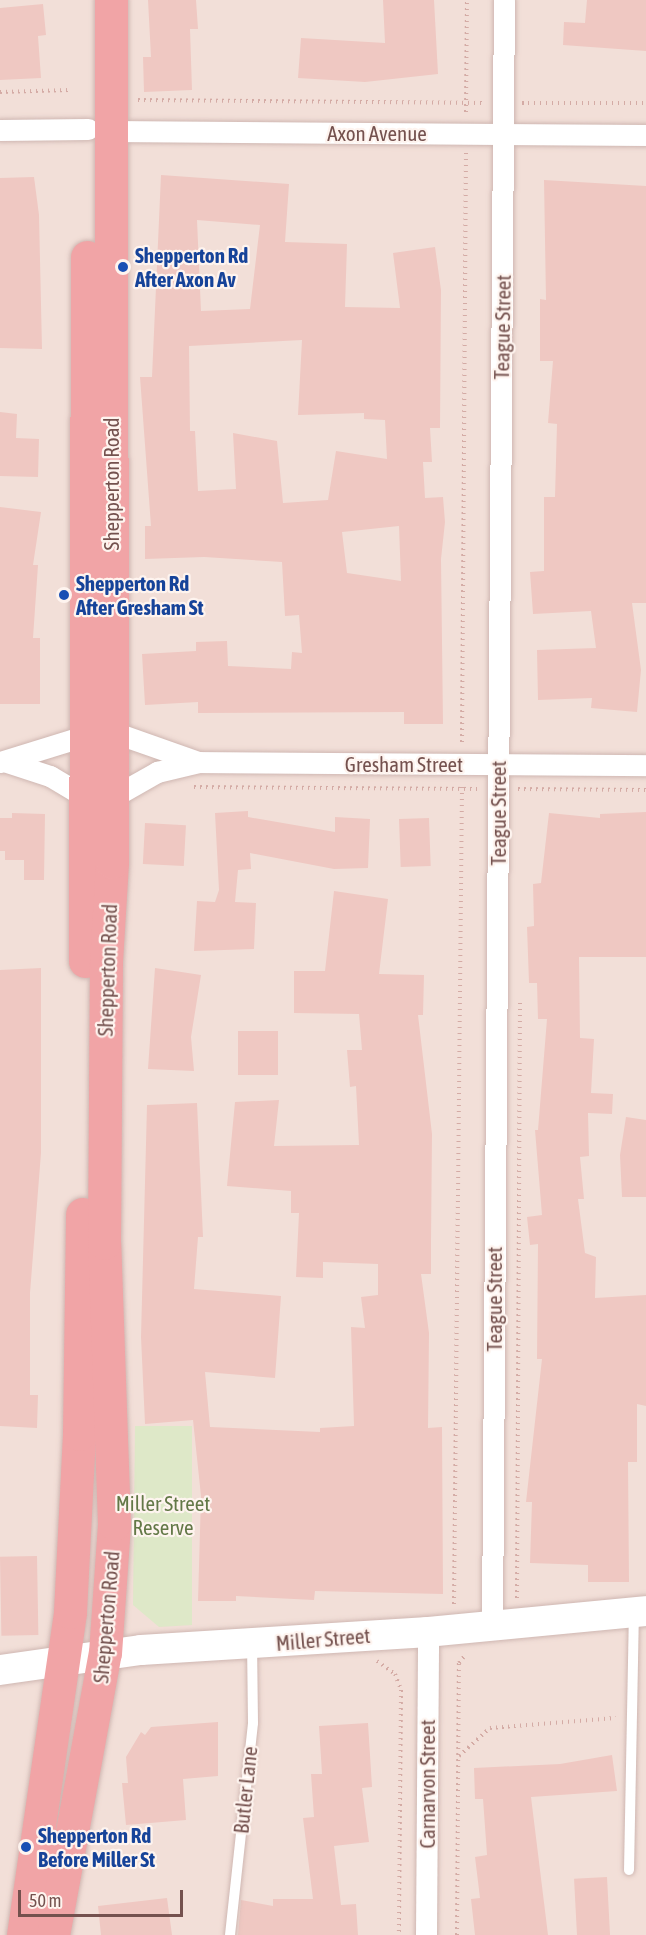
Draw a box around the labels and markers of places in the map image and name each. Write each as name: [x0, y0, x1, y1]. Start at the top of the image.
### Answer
place label: Shepperton Rd After Axon Av: [135, 242, 248, 292]
marker: Shepperton Rd After Axon Av: [116, 260, 130, 274]
place label: Shepperton Rd After Gresham St: [76, 570, 204, 620]
marker: Shepperton Rd After Gresham St: [57, 588, 71, 602]
place label: Shepperton Rd Before Miller St: [38, 1822, 155, 1872]
marker: Shepperton Rd Before Miller St: [19, 1840, 33, 1854]

